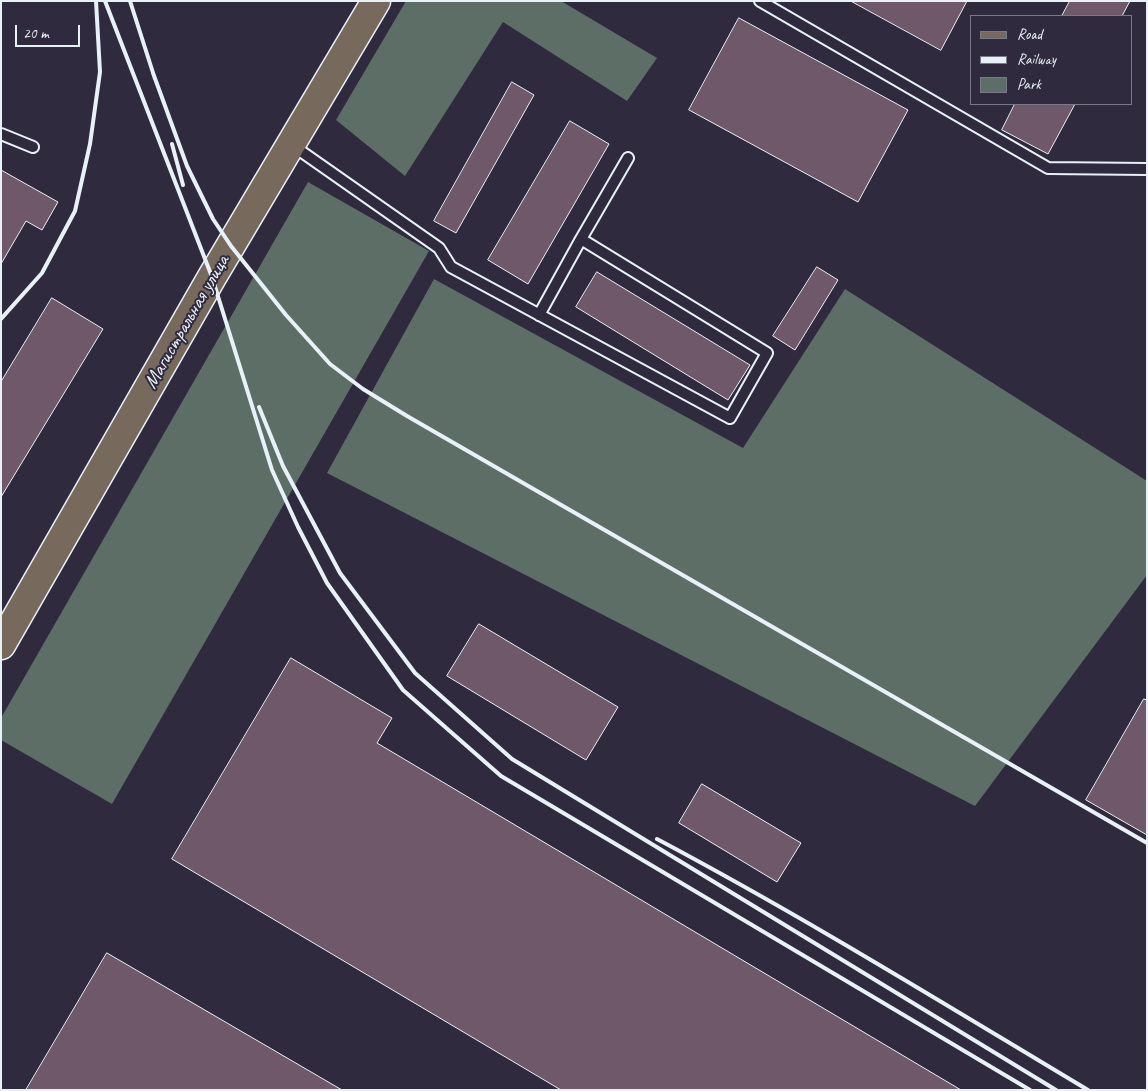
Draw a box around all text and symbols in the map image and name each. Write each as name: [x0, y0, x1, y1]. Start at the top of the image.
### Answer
scale bar: [18, 15, 82, 47]
legend: [970, 15, 1133, 105]
text: 20 m: [23, 24, 49, 43]
text: Road: [1017, 25, 1042, 44]
text: Railway: [1017, 50, 1056, 69]
text: Park: [1017, 75, 1041, 94]
street label: Магистральная улица: [139, 251, 235, 393]

